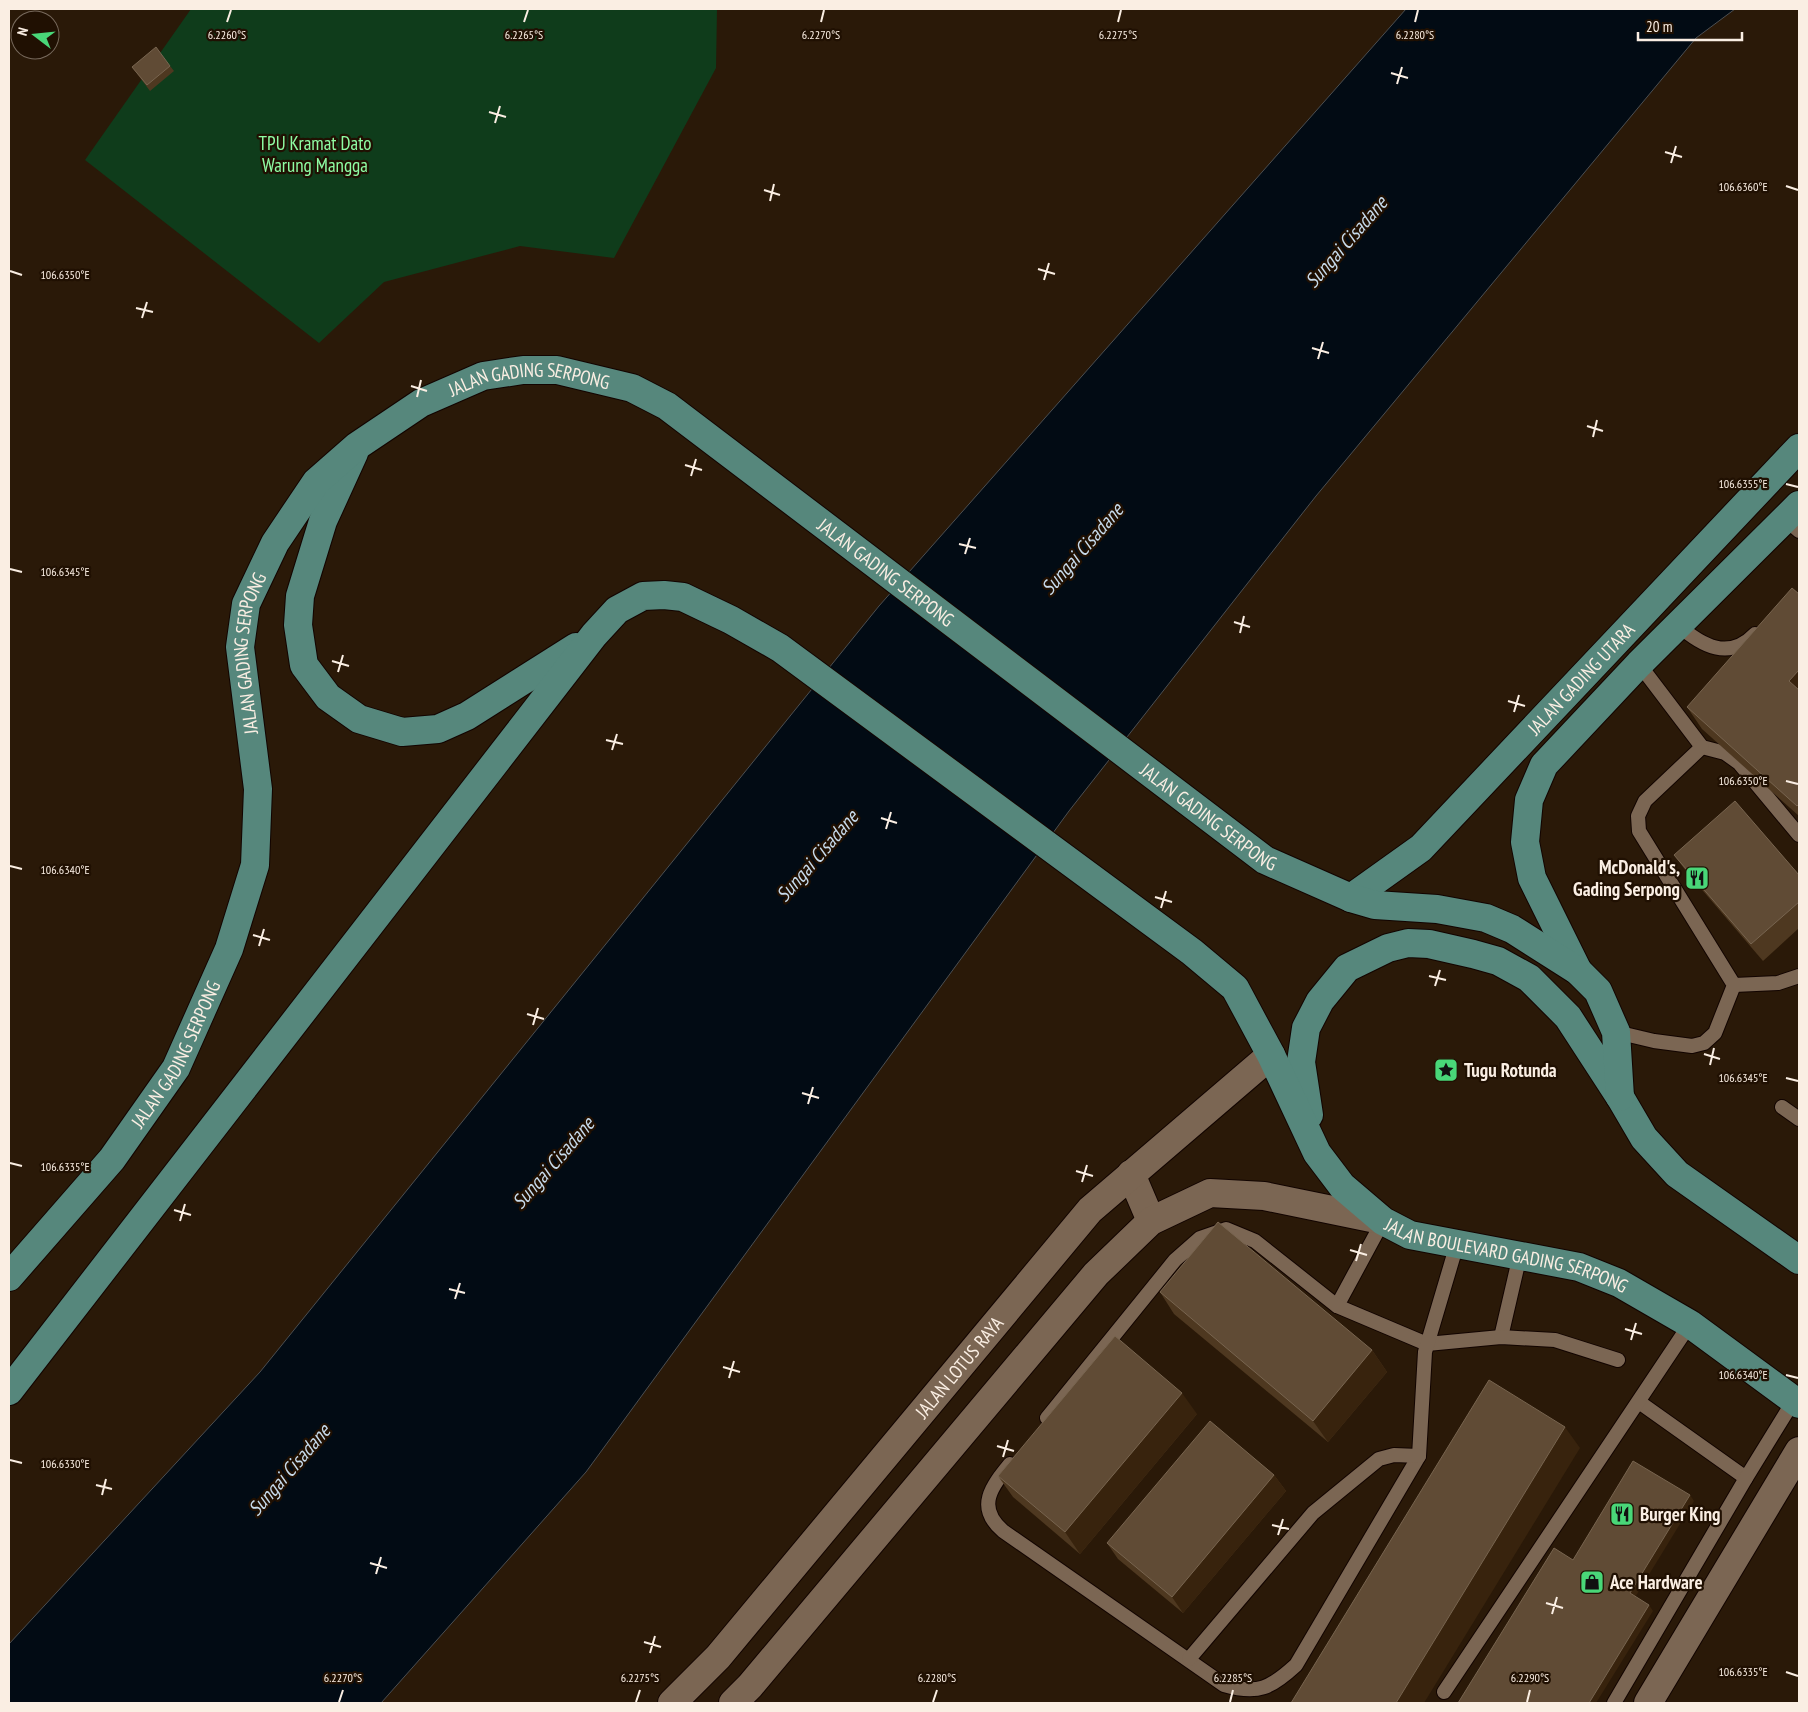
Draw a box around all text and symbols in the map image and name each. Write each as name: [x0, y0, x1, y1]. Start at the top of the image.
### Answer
north arrow: [10, 10, 60, 60]
scale bar: [1638, 10, 1742, 42]
text: 20 m: [1646, 17, 1672, 36]
text: N: [13, 25, 32, 38]
text: 6.2260°S: [208, 27, 246, 42]
text: 6.2265°S: [505, 27, 543, 42]
text: 6.2270°S: [802, 27, 840, 42]
text: 6.2275°S: [1099, 27, 1137, 42]
text: 6.2280°S: [1396, 27, 1434, 42]
park label: TPU Kramat Dato Warung Mangga: [259, 131, 371, 177]
text: 106.6360°E: [1718, 179, 1768, 194]
water label: Sungai Cisadane: [1299, 189, 1394, 293]
text: 106.6350°E: [40, 267, 90, 282]
street label: JALAN GADING SERPONG: [444, 358, 612, 402]
text: 106.6355°E: [1718, 476, 1768, 491]
water label: Sungai Cisadane: [1035, 496, 1130, 600]
street label: JALAN GADING SERPONG: [812, 512, 959, 632]
text: 106.6345°E: [40, 564, 90, 579]
street label: JALAN GADING SERPONG: [228, 568, 271, 737]
street label: JALAN GADING UTARA: [1522, 618, 1640, 740]
street label: JALAN GADING SERPONG: [1135, 757, 1281, 876]
text: 106.6350°E: [1718, 773, 1768, 788]
water label: Sungai Cisadane: [770, 803, 865, 907]
place label: McDonald's, Gading Serpong: [1573, 855, 1680, 901]
text: 106.6340°E: [40, 862, 90, 877]
restaurant icon: McDonald's, Gading Serpong: [1684, 865, 1710, 891]
street label: JALAN GADING SERPONG: [125, 977, 225, 1133]
place icon: Tugu Rotunda: [1433, 1057, 1459, 1083]
place label: Tugu Rotunda: [1464, 1058, 1557, 1082]
text: 106.6345°E: [1718, 1070, 1768, 1085]
water label: Sungai Cisadane: [506, 1110, 601, 1214]
text: 106.6335°E: [40, 1159, 90, 1174]
street label: JALAN BOULEVARD GADING SERPONG: [1380, 1212, 1633, 1298]
street label: JALAN LOTUS RAYA: [909, 1312, 1008, 1424]
text: 106.6340°E: [1718, 1367, 1768, 1382]
water label: Sungai Cisadane: [242, 1417, 337, 1521]
text: 106.6330°E: [40, 1456, 90, 1471]
restaurant icon: Burger King: [1609, 1501, 1635, 1527]
place label: Burger King: [1640, 1502, 1720, 1526]
shop icon: Ace Hardware: [1579, 1569, 1605, 1595]
place label: Ace Hardware: [1609, 1570, 1703, 1594]
text: 106.6335°E: [1718, 1664, 1768, 1679]
text: 6.2270°S: [324, 1670, 362, 1685]
text: 6.2275°S: [621, 1670, 659, 1685]
text: 6.2280°S: [918, 1670, 956, 1685]
text: 6.2285°S: [1214, 1670, 1252, 1685]
text: 6.2290°S: [1511, 1670, 1549, 1685]

